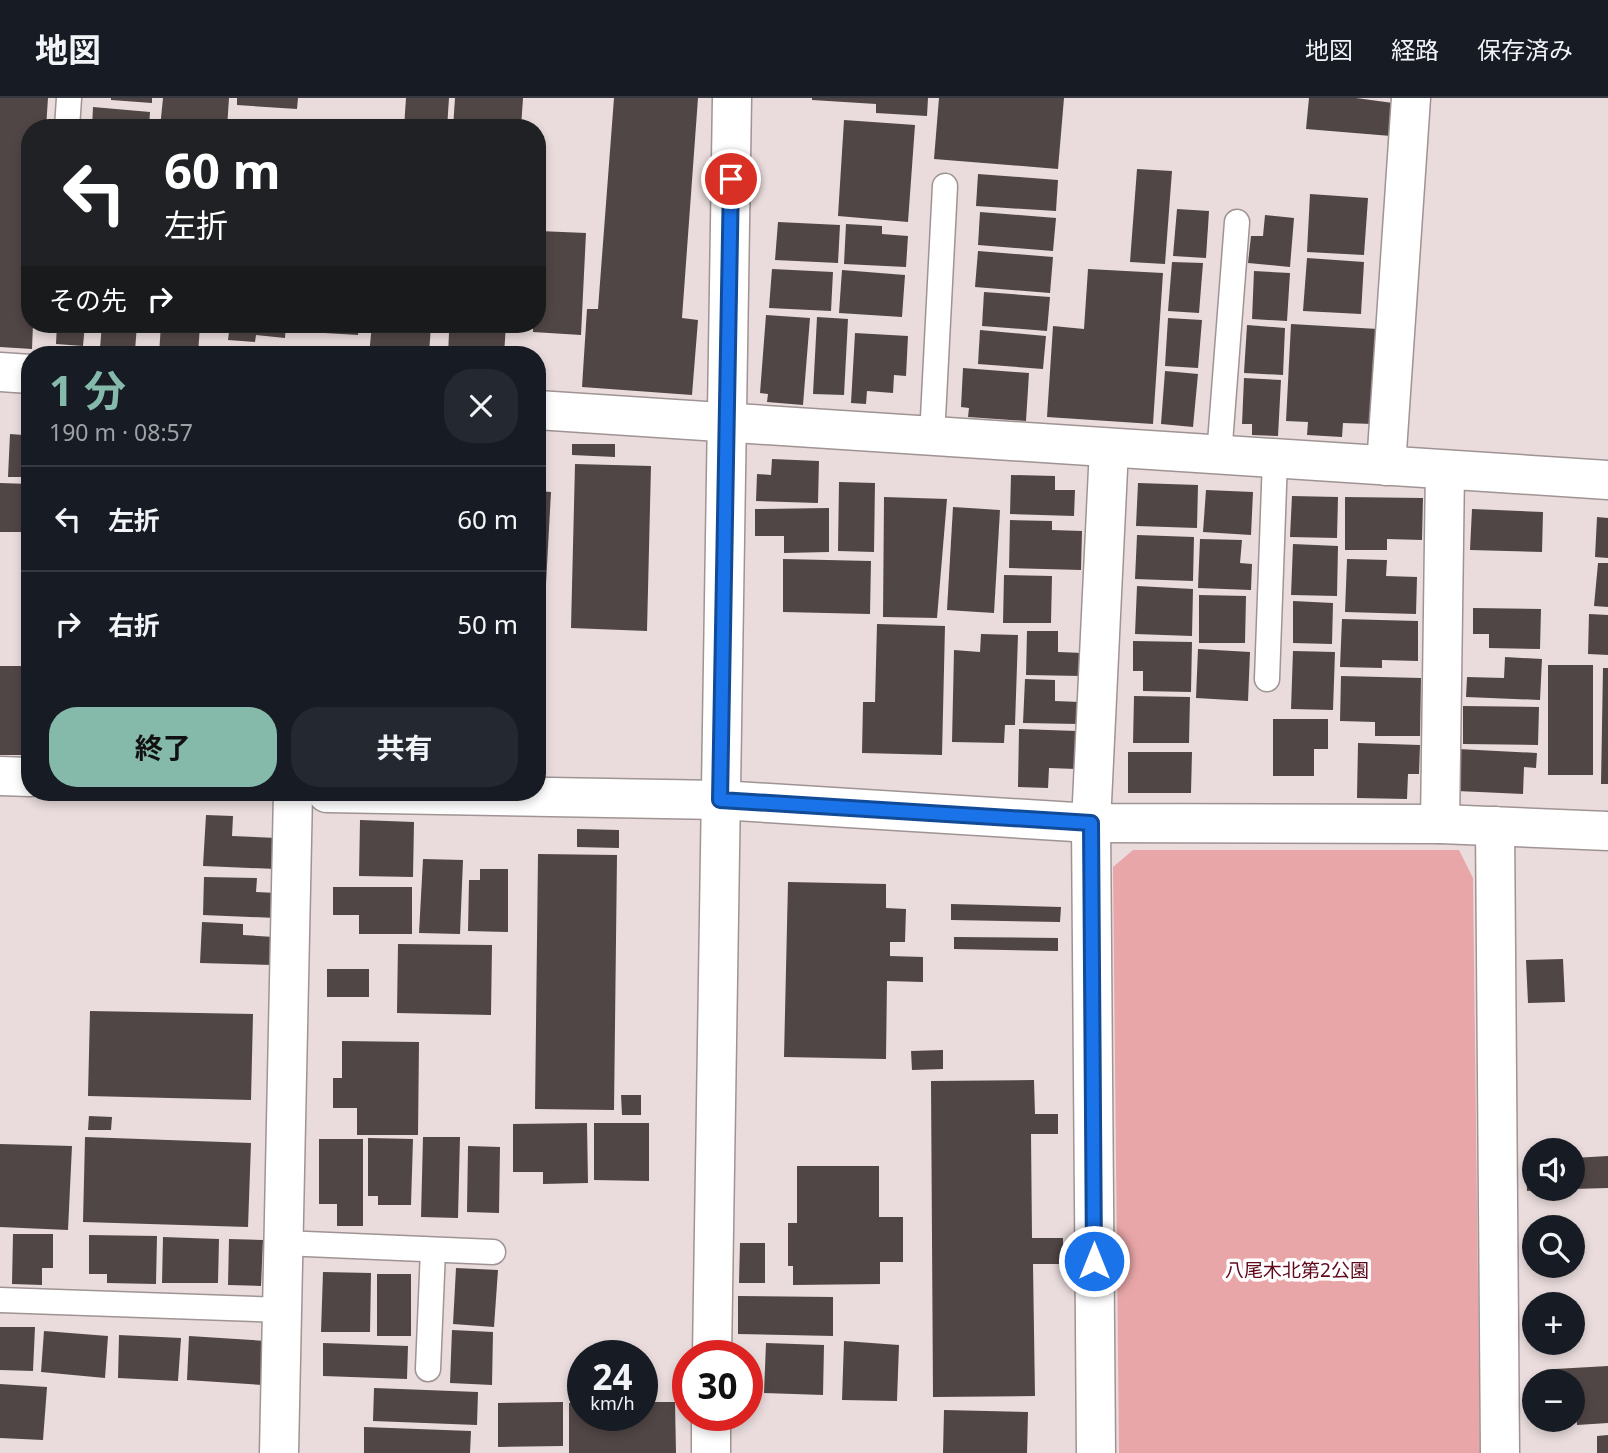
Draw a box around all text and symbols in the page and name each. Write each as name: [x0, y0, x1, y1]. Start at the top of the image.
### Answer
text: 地図: [35, 27, 101, 72]
text: 地図: [1305, 33, 1353, 66]
text: 経路: [1391, 33, 1439, 66]
text: 保存済み: [1477, 33, 1573, 66]
text: 60 m: [164, 137, 281, 203]
icon: left: [49, 147, 140, 238]
pin: [701, 149, 761, 209]
icon: arrive: [712, 160, 750, 198]
text: 左折: [164, 203, 228, 246]
icon: right: [141, 280, 179, 318]
text: その先: [49, 282, 127, 318]
text: 1 分: [49, 361, 126, 418]
button: close: [444, 369, 518, 443]
text: 190 m · 08:57: [49, 416, 193, 448]
icon: left: [49, 500, 87, 538]
text: 60 m: [457, 501, 518, 537]
text: 左折: [108, 502, 160, 538]
icon: right: [49, 605, 87, 643]
text: 50 m: [457, 606, 518, 642]
text: 右折: [108, 607, 160, 643]
button: 終了: [49, 707, 277, 787]
button: 共有: [291, 707, 518, 787]
map controls: [1522, 1138, 1585, 1432]
button: sound: [1522, 1138, 1585, 1201]
button: search: [1522, 1215, 1585, 1278]
position arrow: [1057, 1224, 1131, 1298]
park label: 八尾木北第2公園: [1225, 1257, 1369, 1283]
button: +: [1522, 1292, 1585, 1355]
speed limit sign: 30: [672, 1340, 763, 1431]
text: 24: [592, 1353, 633, 1400]
button: −: [1522, 1369, 1585, 1432]
text: km/h: [590, 1391, 635, 1415]

